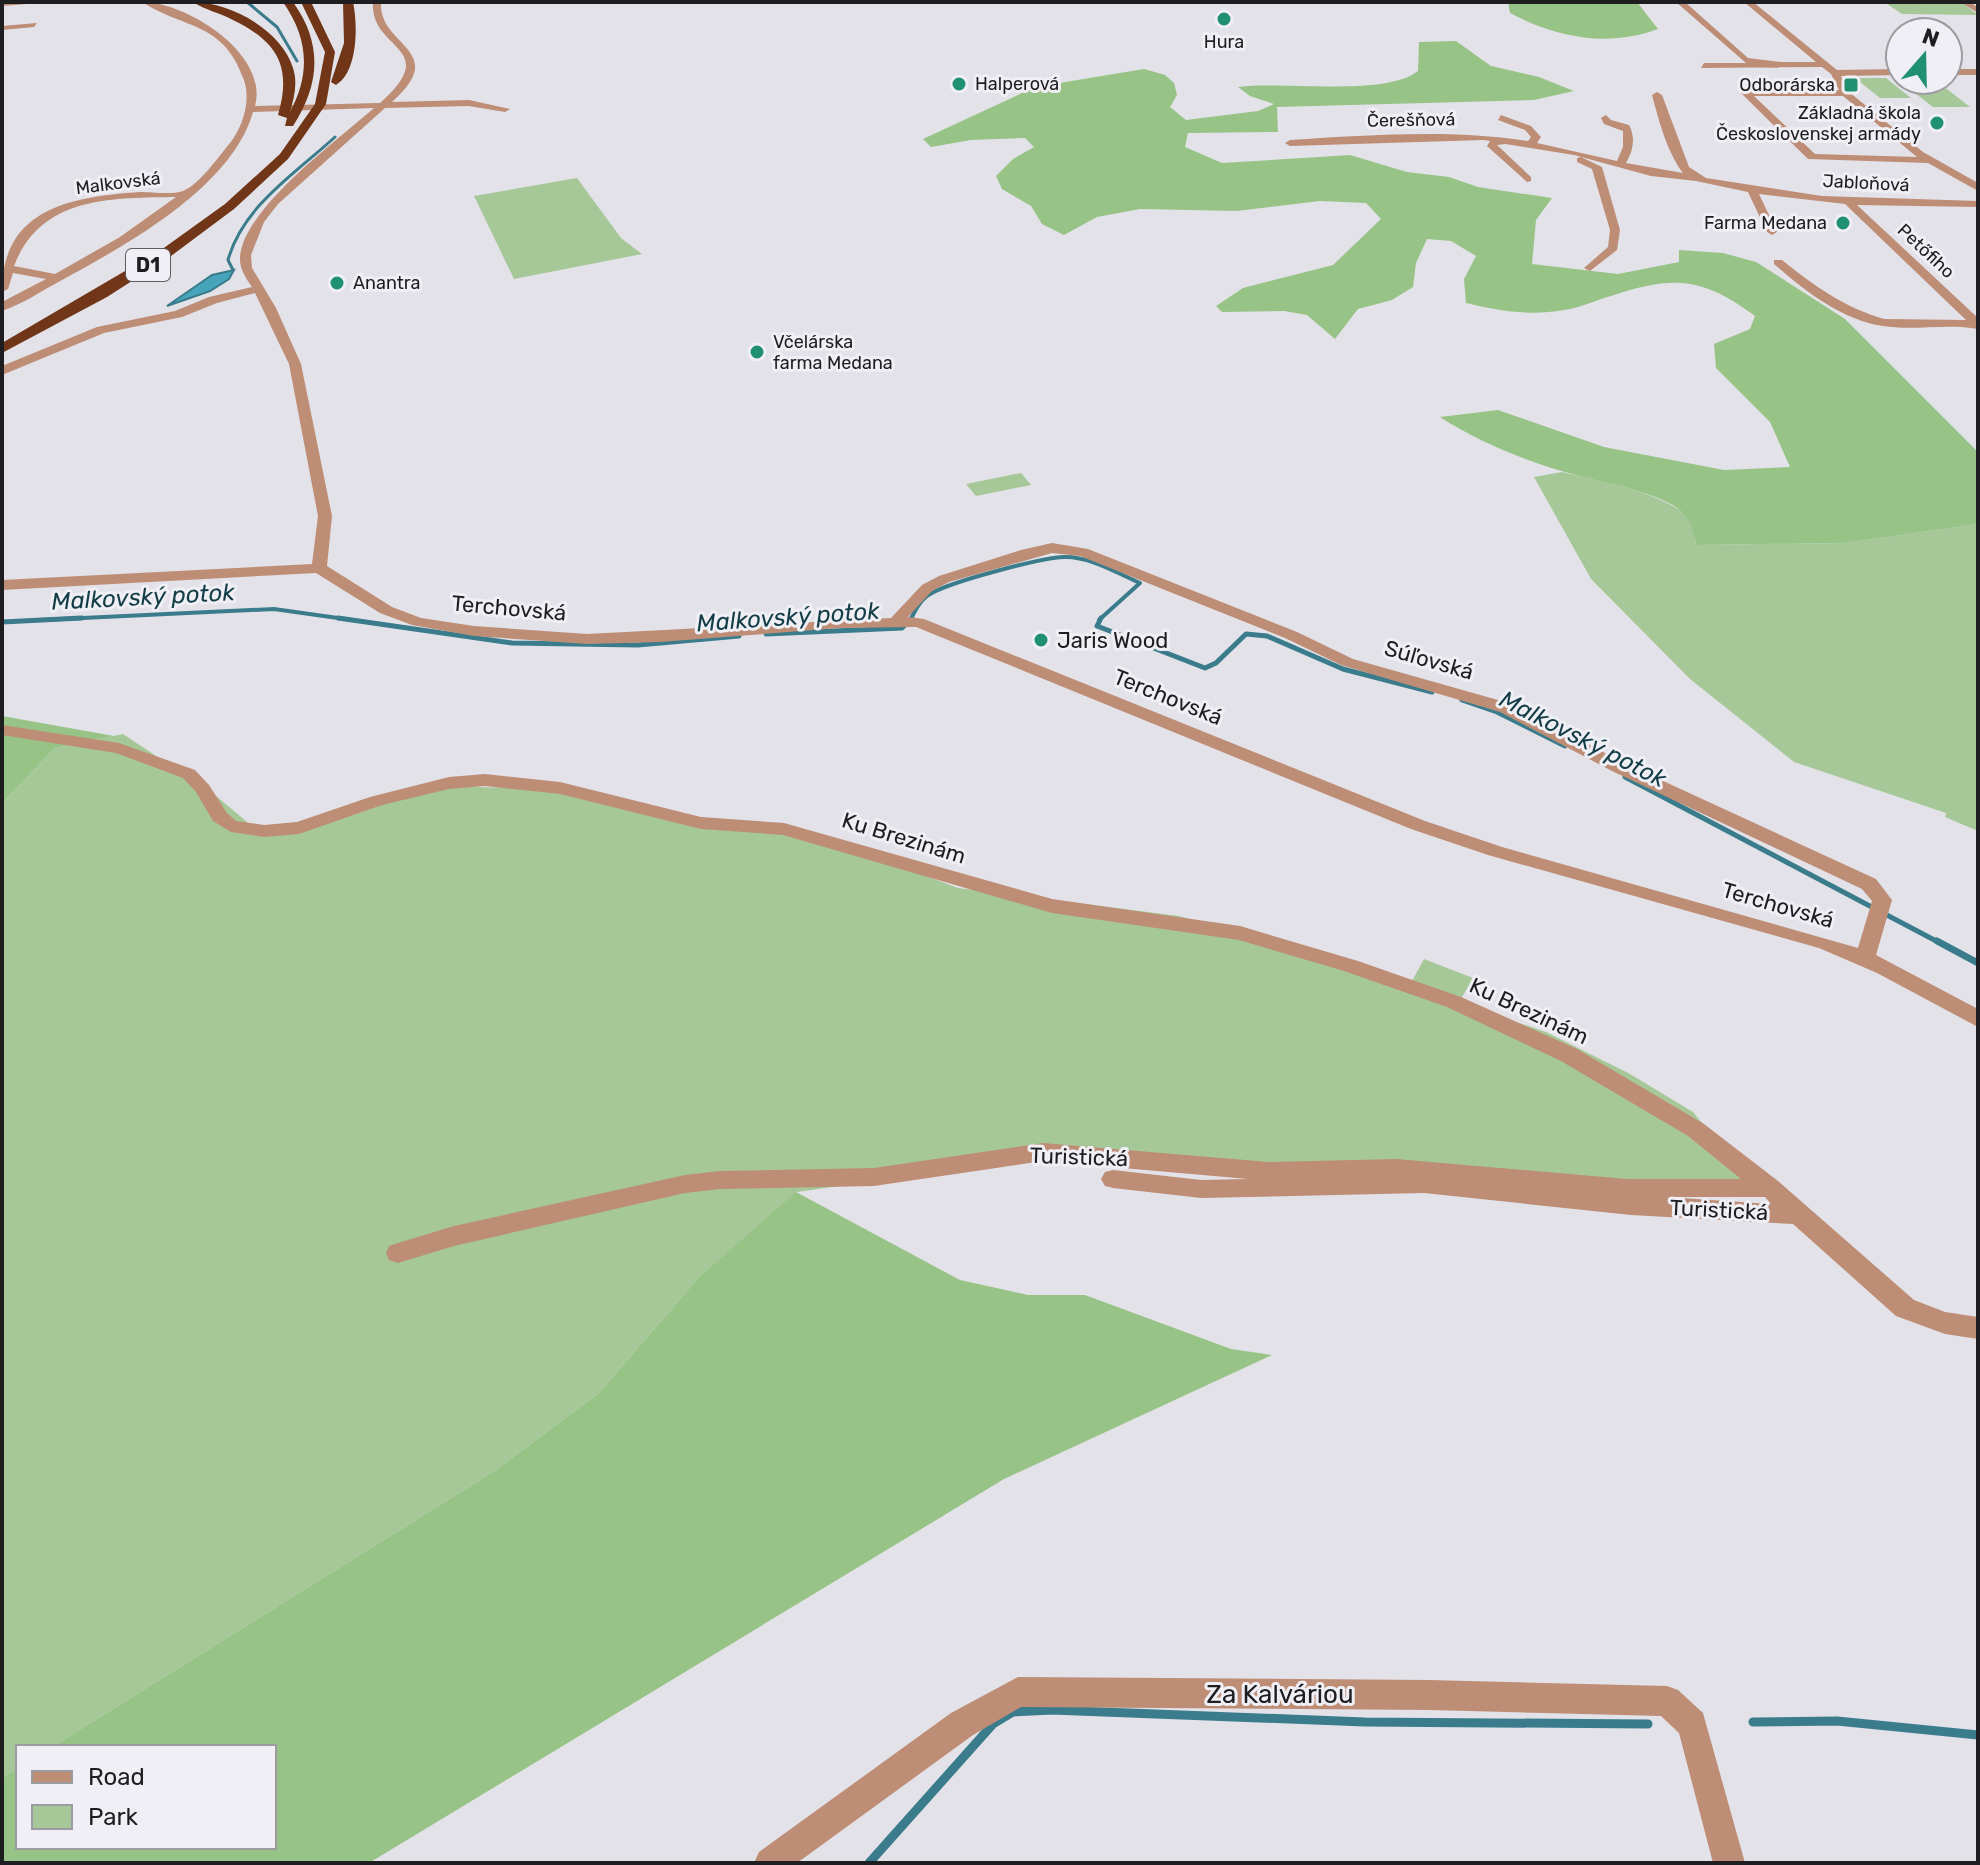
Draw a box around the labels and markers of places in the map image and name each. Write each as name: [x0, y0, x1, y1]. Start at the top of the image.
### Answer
marker: Hura: [1215, 10, 1233, 28]
place label: Hura: [1204, 31, 1244, 53]
place label: Halperová: [975, 73, 1059, 95]
place label: Odborárska: [1739, 74, 1835, 96]
marker: Halperová: [950, 75, 968, 93]
marker: Odborárska: [1842, 76, 1860, 94]
place label: Základná škola Československej armády: [1716, 102, 1921, 145]
marker: Základná škola Československej armády: [1928, 114, 1946, 132]
place label: Farma Medana: [1704, 212, 1827, 234]
marker: Farma Medana: [1834, 214, 1852, 232]
place label: Anantra: [353, 272, 420, 294]
marker: Anantra: [328, 274, 346, 292]
place label: Včelárska farma Medana: [773, 331, 893, 374]
marker: Včelárska farma Medana: [748, 343, 766, 361]
place label: Jaris Wood: [1057, 627, 1168, 654]
marker: Jaris Wood: [1032, 631, 1050, 649]

